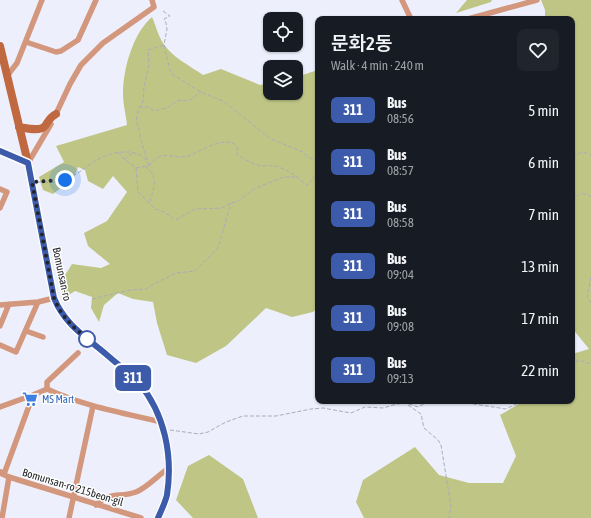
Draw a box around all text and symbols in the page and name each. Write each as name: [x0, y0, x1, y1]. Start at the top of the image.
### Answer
map controls: [263, 12, 303, 100]
button: locate: [263, 12, 303, 52]
button: heart: [517, 29, 559, 71]
text: 문화2동: [331, 32, 392, 54]
text: Walk · 4 min · 240 m: [331, 58, 424, 73]
button: layers: [263, 60, 303, 100]
text: Bus: [387, 94, 407, 111]
text: 311: [343, 102, 363, 118]
text: 5 min: [528, 102, 559, 119]
text: 08:56: [387, 111, 414, 126]
text: Bus: [387, 146, 407, 163]
text: 311: [343, 154, 363, 170]
text: 6 min: [528, 154, 559, 171]
text: 08:57: [387, 163, 414, 178]
your location: [55, 170, 75, 190]
text: Bus: [387, 198, 407, 215]
text: 311: [343, 206, 363, 222]
text: 7 min: [528, 206, 559, 223]
text: 08:58: [387, 215, 414, 230]
street label: Bomunsan-ro: [50, 246, 74, 302]
text: Bus: [387, 250, 407, 267]
text: 311: [343, 258, 363, 274]
text: 13 min: [521, 258, 559, 275]
text: 09:04: [387, 267, 414, 282]
text: Bus: [387, 302, 407, 319]
text: 311: [343, 310, 363, 326]
text: 17 min: [521, 310, 559, 327]
text: 09:08: [387, 319, 414, 334]
unlabelled marker: [78, 330, 96, 348]
text: Bus: [387, 354, 407, 371]
text: 311: [343, 362, 363, 378]
text: 22 min: [521, 362, 559, 379]
line badge: 311: [110, 365, 156, 391]
text: 311: [123, 370, 143, 386]
text: 09:13: [387, 371, 414, 386]
supermarket icon: MS Mart: [21, 390, 39, 408]
place label: MS Mart: [42, 393, 74, 405]
street label: Bomunsan-ro 215beon-gil: [21, 466, 125, 508]

